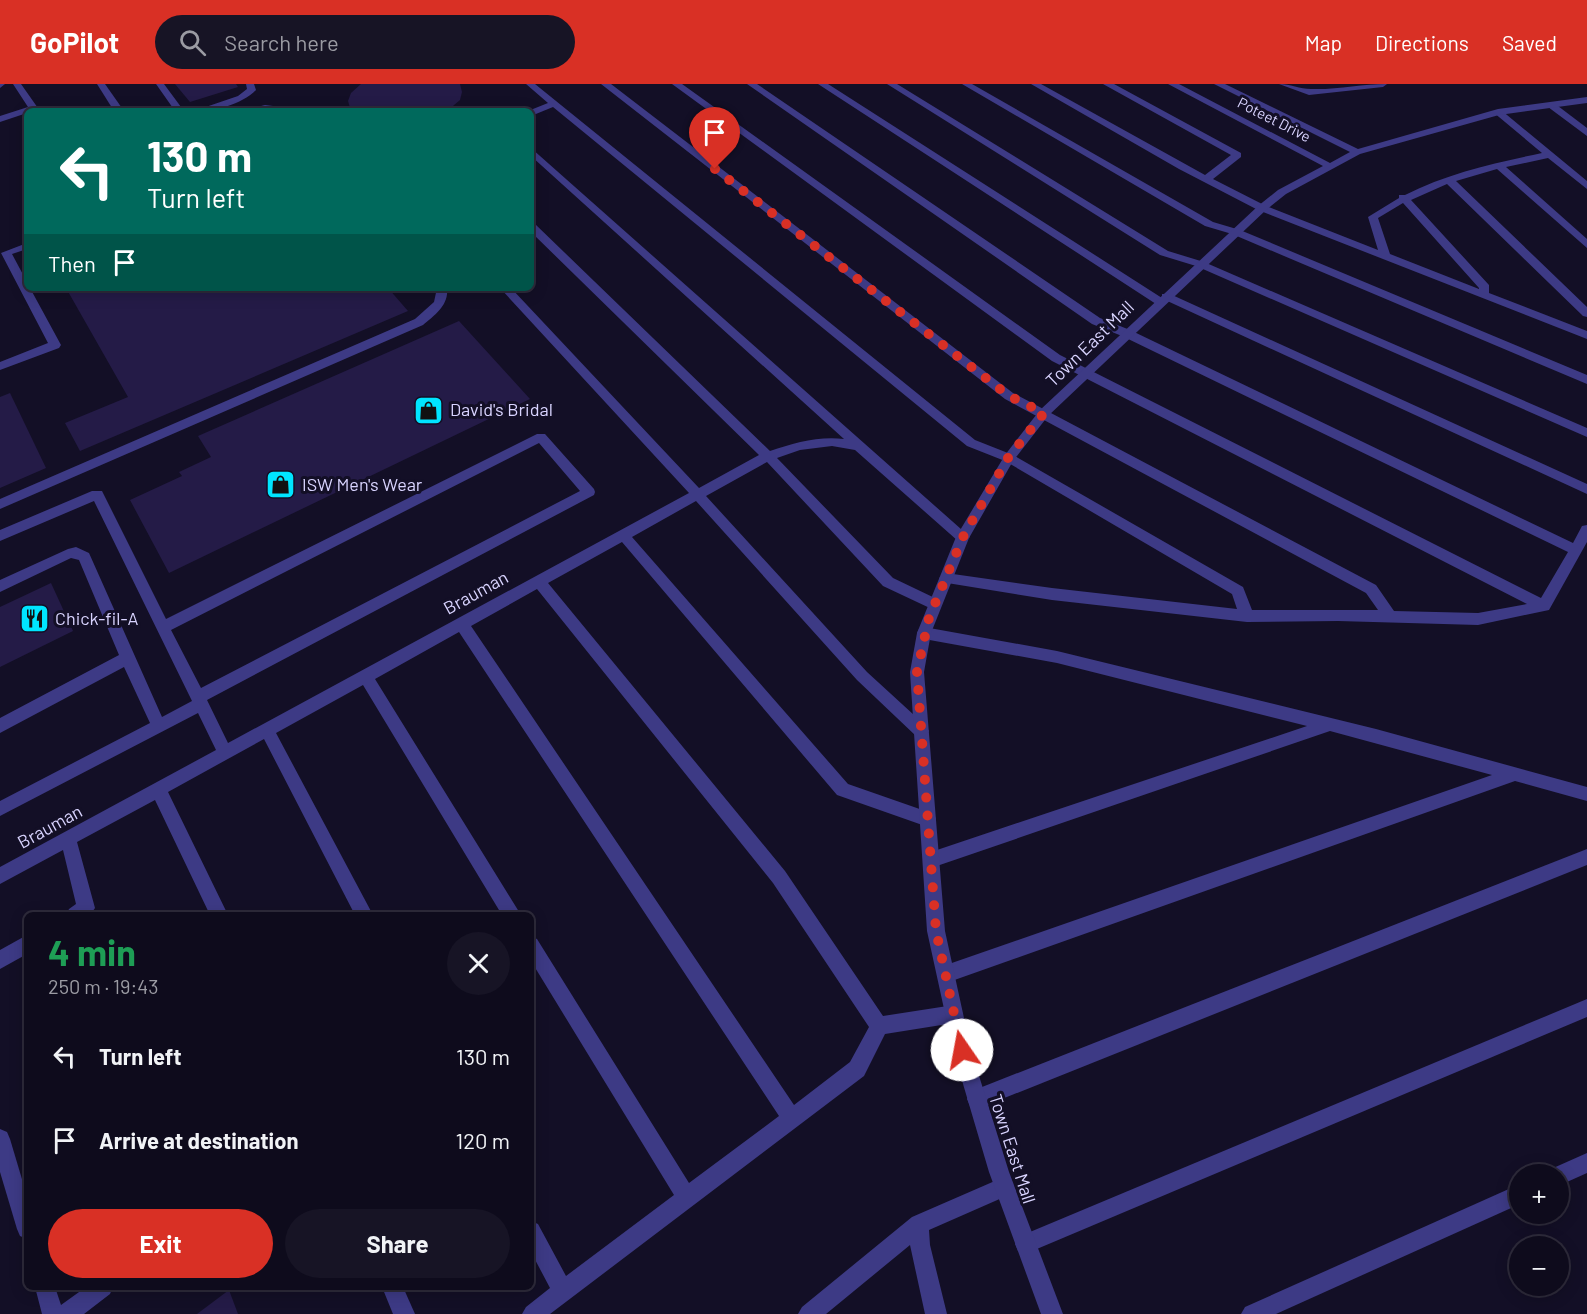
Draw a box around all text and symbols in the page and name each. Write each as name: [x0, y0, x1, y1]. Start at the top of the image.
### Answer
search box: [155, 15, 575, 69]
text: GoPilot: [30, 25, 119, 59]
icon: search: [176, 26, 209, 59]
text: Search here: [224, 29, 339, 55]
text: Map: [1305, 30, 1342, 55]
text: Directions: [1375, 30, 1469, 55]
text: Saved: [1502, 30, 1557, 55]
street label: Poteet Drive: [1235, 93, 1314, 145]
pin: [689, 107, 740, 169]
icon: arrive: [698, 116, 731, 149]
text: 130 m: [147, 130, 252, 180]
icon: left: [48, 132, 126, 210]
text: Turn left: [147, 181, 245, 213]
icon: arrive: [108, 246, 141, 279]
text: Then: [48, 250, 96, 276]
street label: Town East Mall: [1041, 296, 1138, 391]
shop icon: David's Bridal: [413, 394, 445, 426]
place label: David's Bridal: [450, 398, 553, 420]
shop icon: ISW Men's Wear: [265, 469, 297, 501]
place label: ISW Men's Wear: [302, 473, 423, 495]
street label: Brauman: [439, 565, 512, 619]
restaurant icon: Chick-fil-A: [18, 603, 50, 635]
place label: Chick-fil-A: [55, 607, 139, 629]
street label: Brauman: [13, 799, 86, 853]
text: 4 min: [48, 930, 136, 973]
button: close: [447, 932, 510, 995]
text: 250 m · 19:43: [48, 974, 159, 998]
position arrow: [930, 1018, 994, 1082]
icon: left: [48, 1040, 81, 1073]
text: Turn left: [99, 1043, 182, 1069]
text: 130 m: [456, 1043, 510, 1069]
street label: Town East Mall: [985, 1091, 1041, 1206]
icon: arrive: [48, 1124, 81, 1157]
text: Arrive at destination: [99, 1127, 298, 1153]
text: 120 m: [455, 1127, 510, 1153]
map controls: [1509, 1164, 1569, 1296]
button: +: [1509, 1164, 1569, 1224]
button: Exit: [48, 1209, 273, 1278]
button: Share: [285, 1209, 510, 1278]
button: −: [1509, 1236, 1569, 1296]

